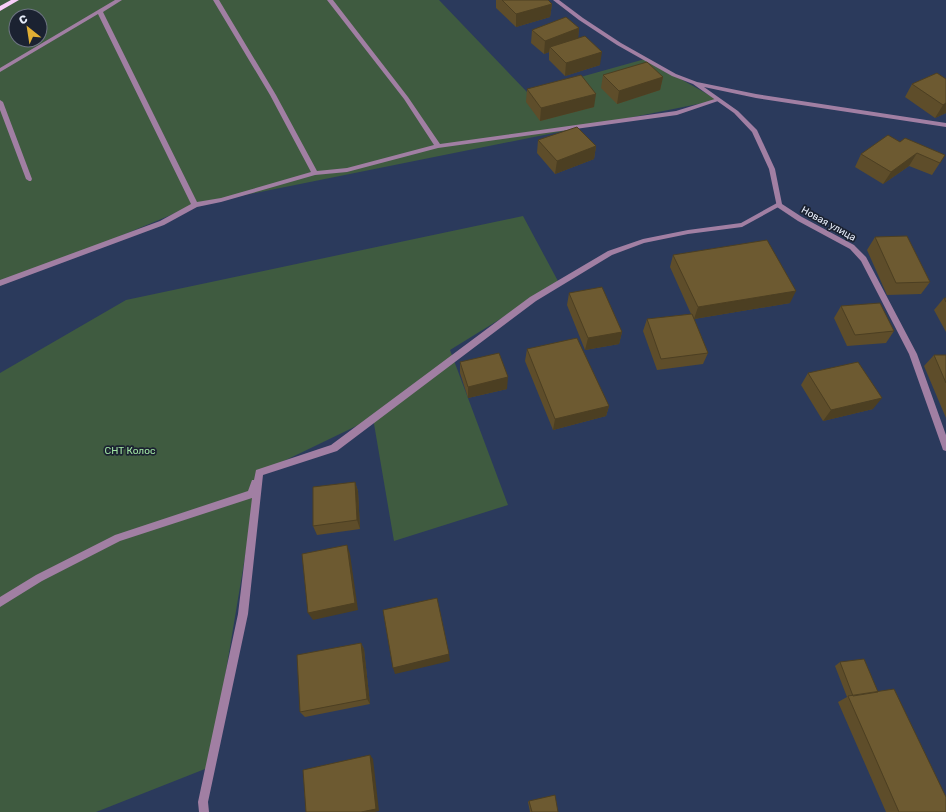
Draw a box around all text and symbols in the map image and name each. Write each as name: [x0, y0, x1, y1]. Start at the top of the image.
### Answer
north arrow: [8, 8, 48, 48]
text: С: [17, 12, 30, 27]
street label: Новая улица: [799, 204, 858, 244]
park label: СНТ Колос: [105, 445, 156, 457]

